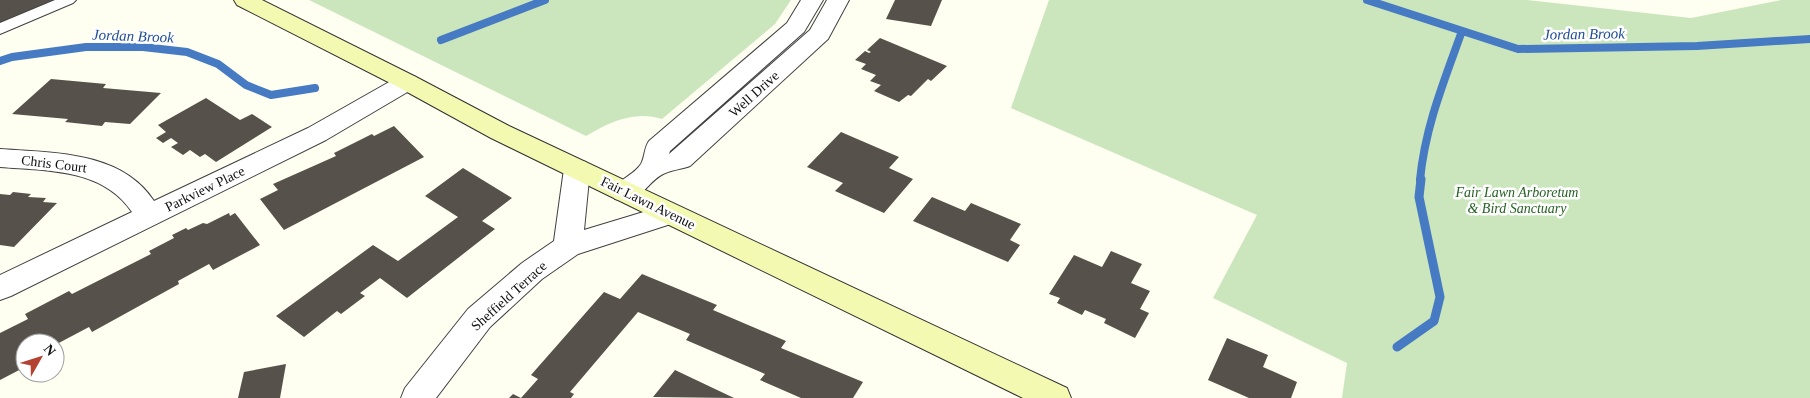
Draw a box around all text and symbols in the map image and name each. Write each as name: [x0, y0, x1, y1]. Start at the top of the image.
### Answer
water label: Jordan Brook: [1543, 25, 1625, 43]
water label: Jordan Brook: [92, 27, 174, 45]
street label: Well Drive: [726, 68, 782, 120]
street label: Chris Court: [20, 153, 88, 175]
street label: Parkview Place: [163, 163, 247, 215]
street label: Fair Lawn Avenue: [598, 174, 698, 232]
park label: Fair Lawn Arboretum & Bird Sanctuary: [1455, 185, 1578, 216]
street label: Sheffield Terrace: [468, 258, 550, 334]
north arrow: [15, 333, 65, 383]
text: N: [41, 341, 59, 359]

